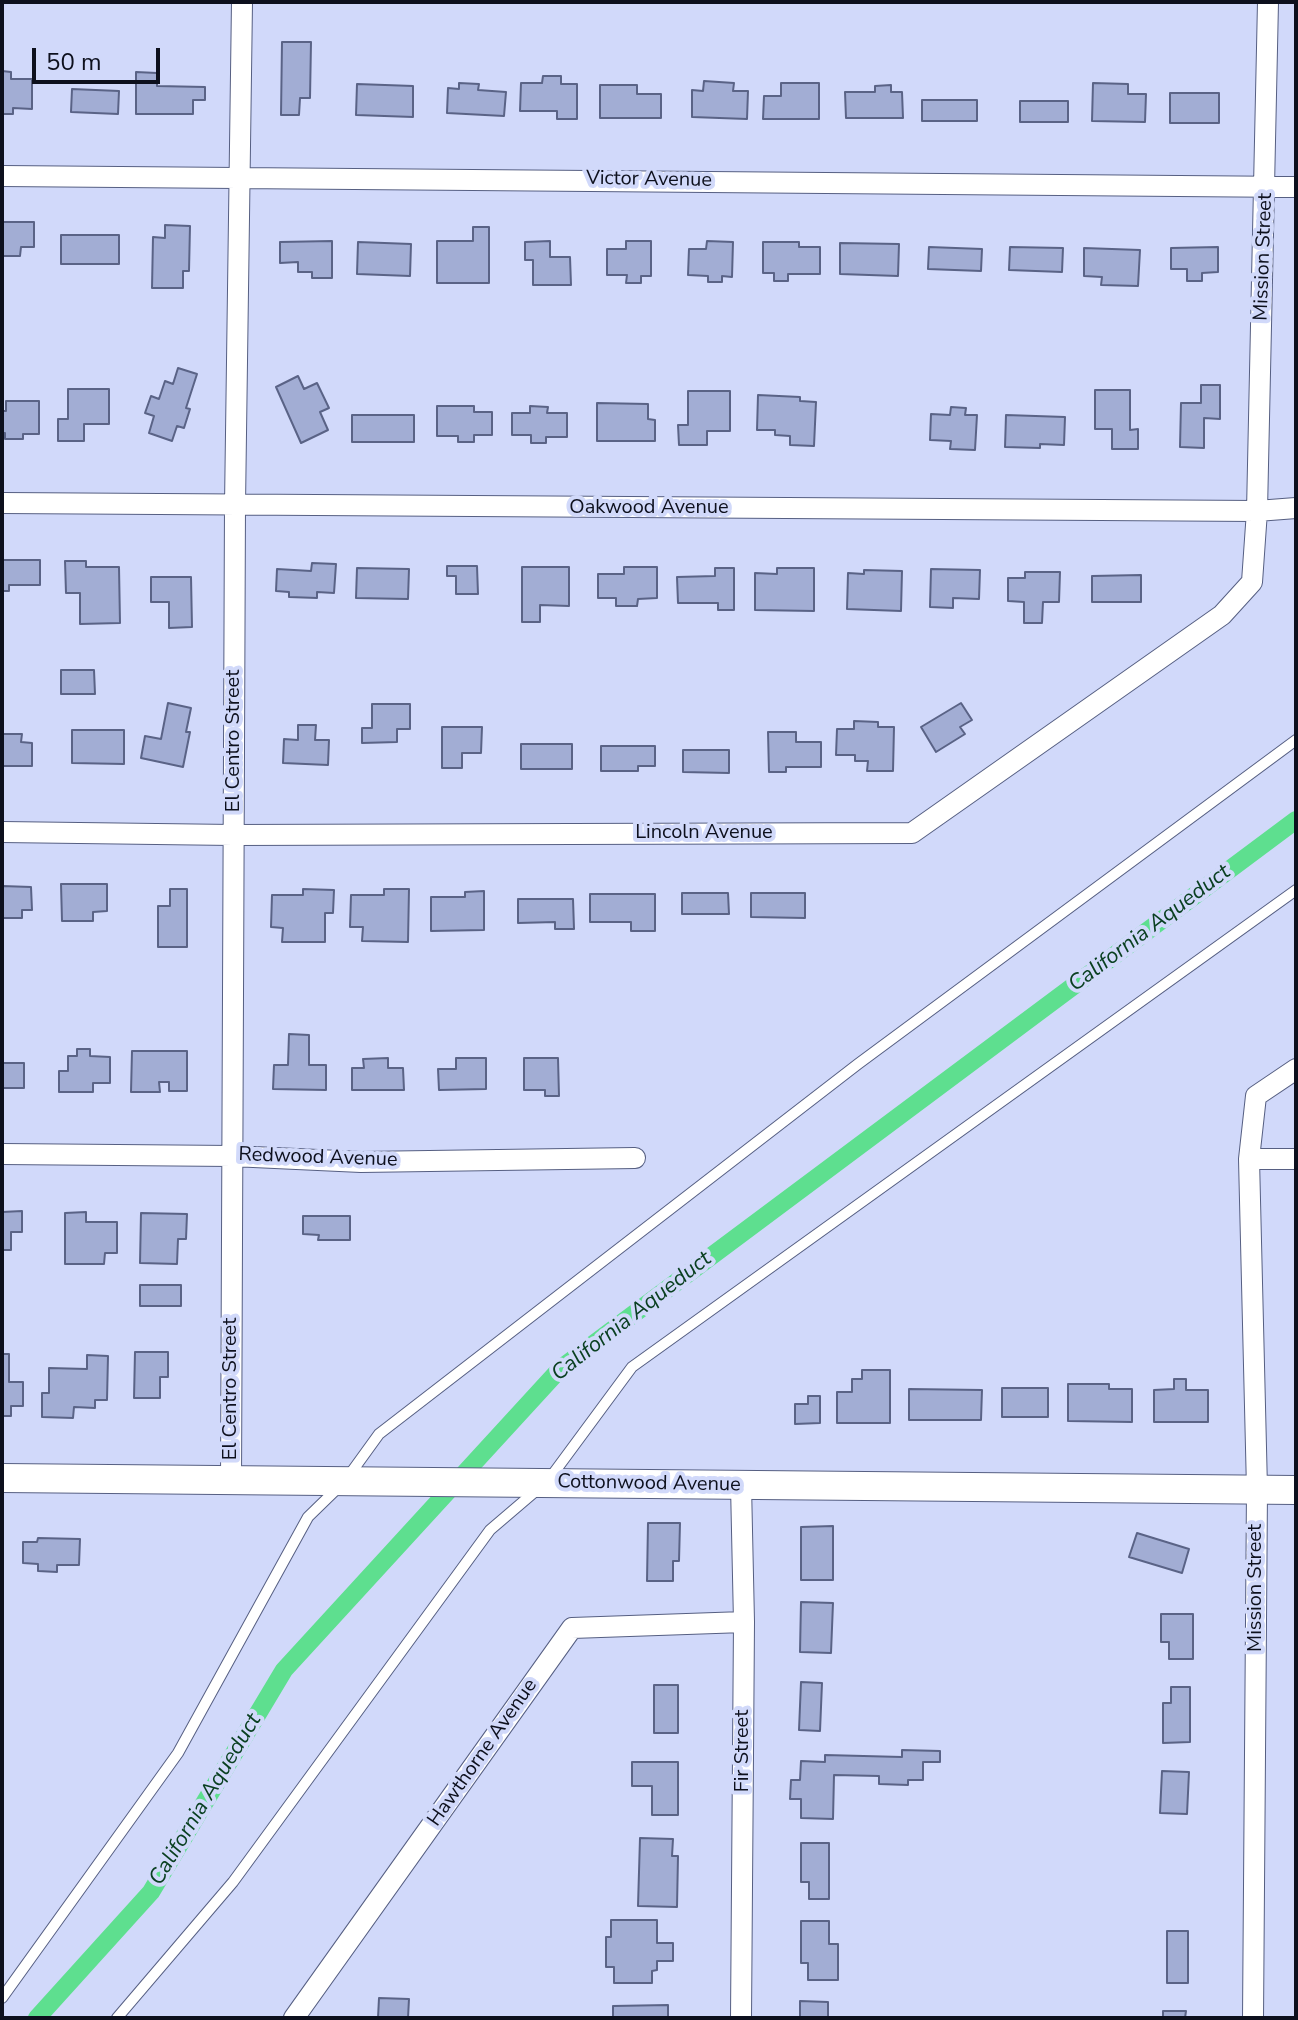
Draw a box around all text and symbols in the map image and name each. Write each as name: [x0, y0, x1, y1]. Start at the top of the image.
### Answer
scale bar: [36, 32, 164, 82]
text: 50 m: [46, 46, 102, 78]
street label: Victor Avenue: [586, 167, 712, 193]
street label: Mission Street: [1250, 193, 1278, 321]
street label: Oakwood Avenue: [569, 496, 729, 520]
street label: El Centro Street: [222, 670, 246, 812]
street label: Lincoln Avenue: [635, 821, 773, 845]
water label: California Aqueduct: [1064, 860, 1236, 998]
street label: Redwood Avenue: [238, 1143, 398, 1173]
water label: California Aqueduct: [547, 1246, 717, 1388]
street label: El Centro Street: [219, 1318, 243, 1460]
street label: Cottonwood Avenue: [557, 1470, 741, 1498]
street label: Mission Street: [1244, 1524, 1268, 1652]
street label: Hawthorne Avenue: [423, 1675, 543, 1831]
water label: California Aqueduct: [144, 1709, 268, 1891]
street label: Fir Street: [731, 1710, 755, 1792]

